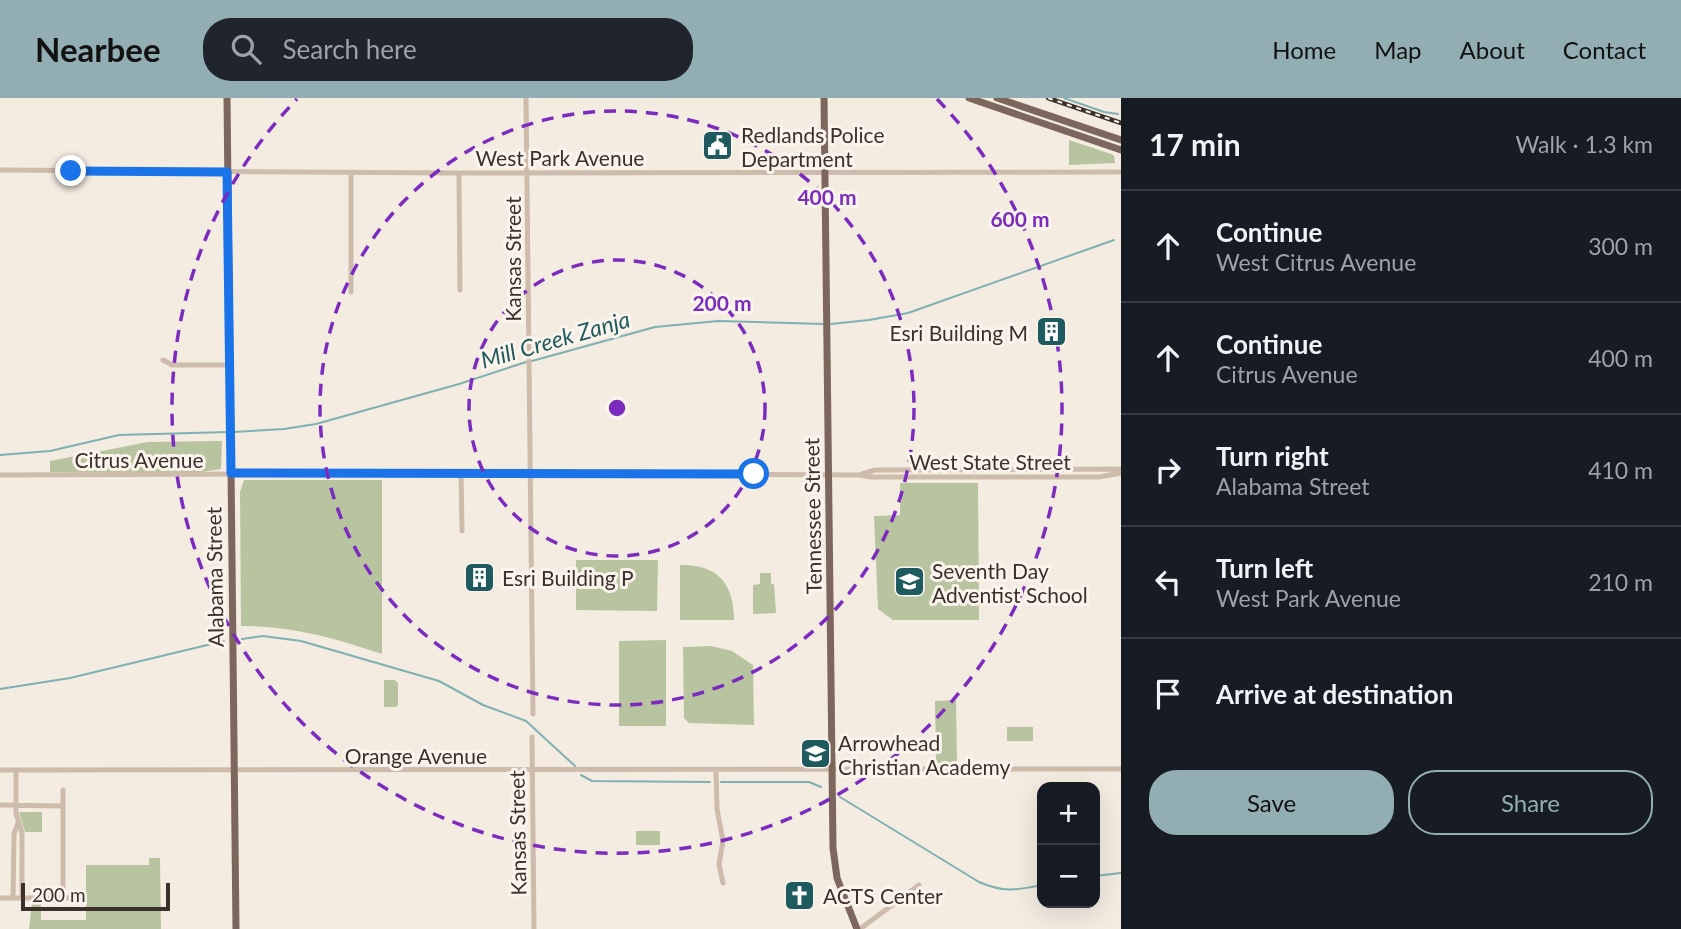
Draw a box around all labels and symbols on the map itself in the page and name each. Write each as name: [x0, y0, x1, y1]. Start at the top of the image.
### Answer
place label: Redlands Police Department: [741, 122, 885, 171]
public building icon: Redlands Police Department: [701, 129, 735, 163]
street label: West Park Avenue: [476, 145, 644, 170]
route end: [55, 155, 86, 186]
text: 400 m: [797, 184, 857, 209]
street label: Kansas Street: [500, 196, 525, 322]
text: 600 m: [990, 206, 1050, 231]
text: 200 m: [692, 290, 752, 315]
water label: Mill Creek Zanja: [477, 304, 633, 374]
building icon: Esri Building M: [1034, 315, 1068, 349]
place label: Esri Building M: [890, 320, 1028, 345]
centre of rings: [605, 396, 629, 420]
street label: Tennessee Street: [798, 437, 826, 594]
street label: Citrus Avenue: [74, 447, 204, 472]
street label: West State Street: [909, 449, 1071, 474]
route start: [738, 458, 769, 489]
street label: Alabama Street: [200, 506, 228, 647]
place label: Seventh Day Adventist School: [932, 558, 1088, 607]
building icon: Esri Building P: [462, 560, 496, 594]
place label: Esri Building P: [502, 565, 634, 590]
school or university icon: Seventh Day Adventist School: [892, 565, 926, 599]
place label: Arrowhead Christian Academy: [838, 730, 1011, 779]
school or university icon: Arrowhead Christian Academy: [798, 737, 832, 771]
street label: Orange Avenue: [345, 743, 487, 768]
street label: Kansas Street: [503, 770, 531, 896]
church icon: ACTS Center: [783, 878, 817, 912]
scale bar: [21, 880, 170, 912]
place label: ACTS Center: [823, 883, 943, 908]

